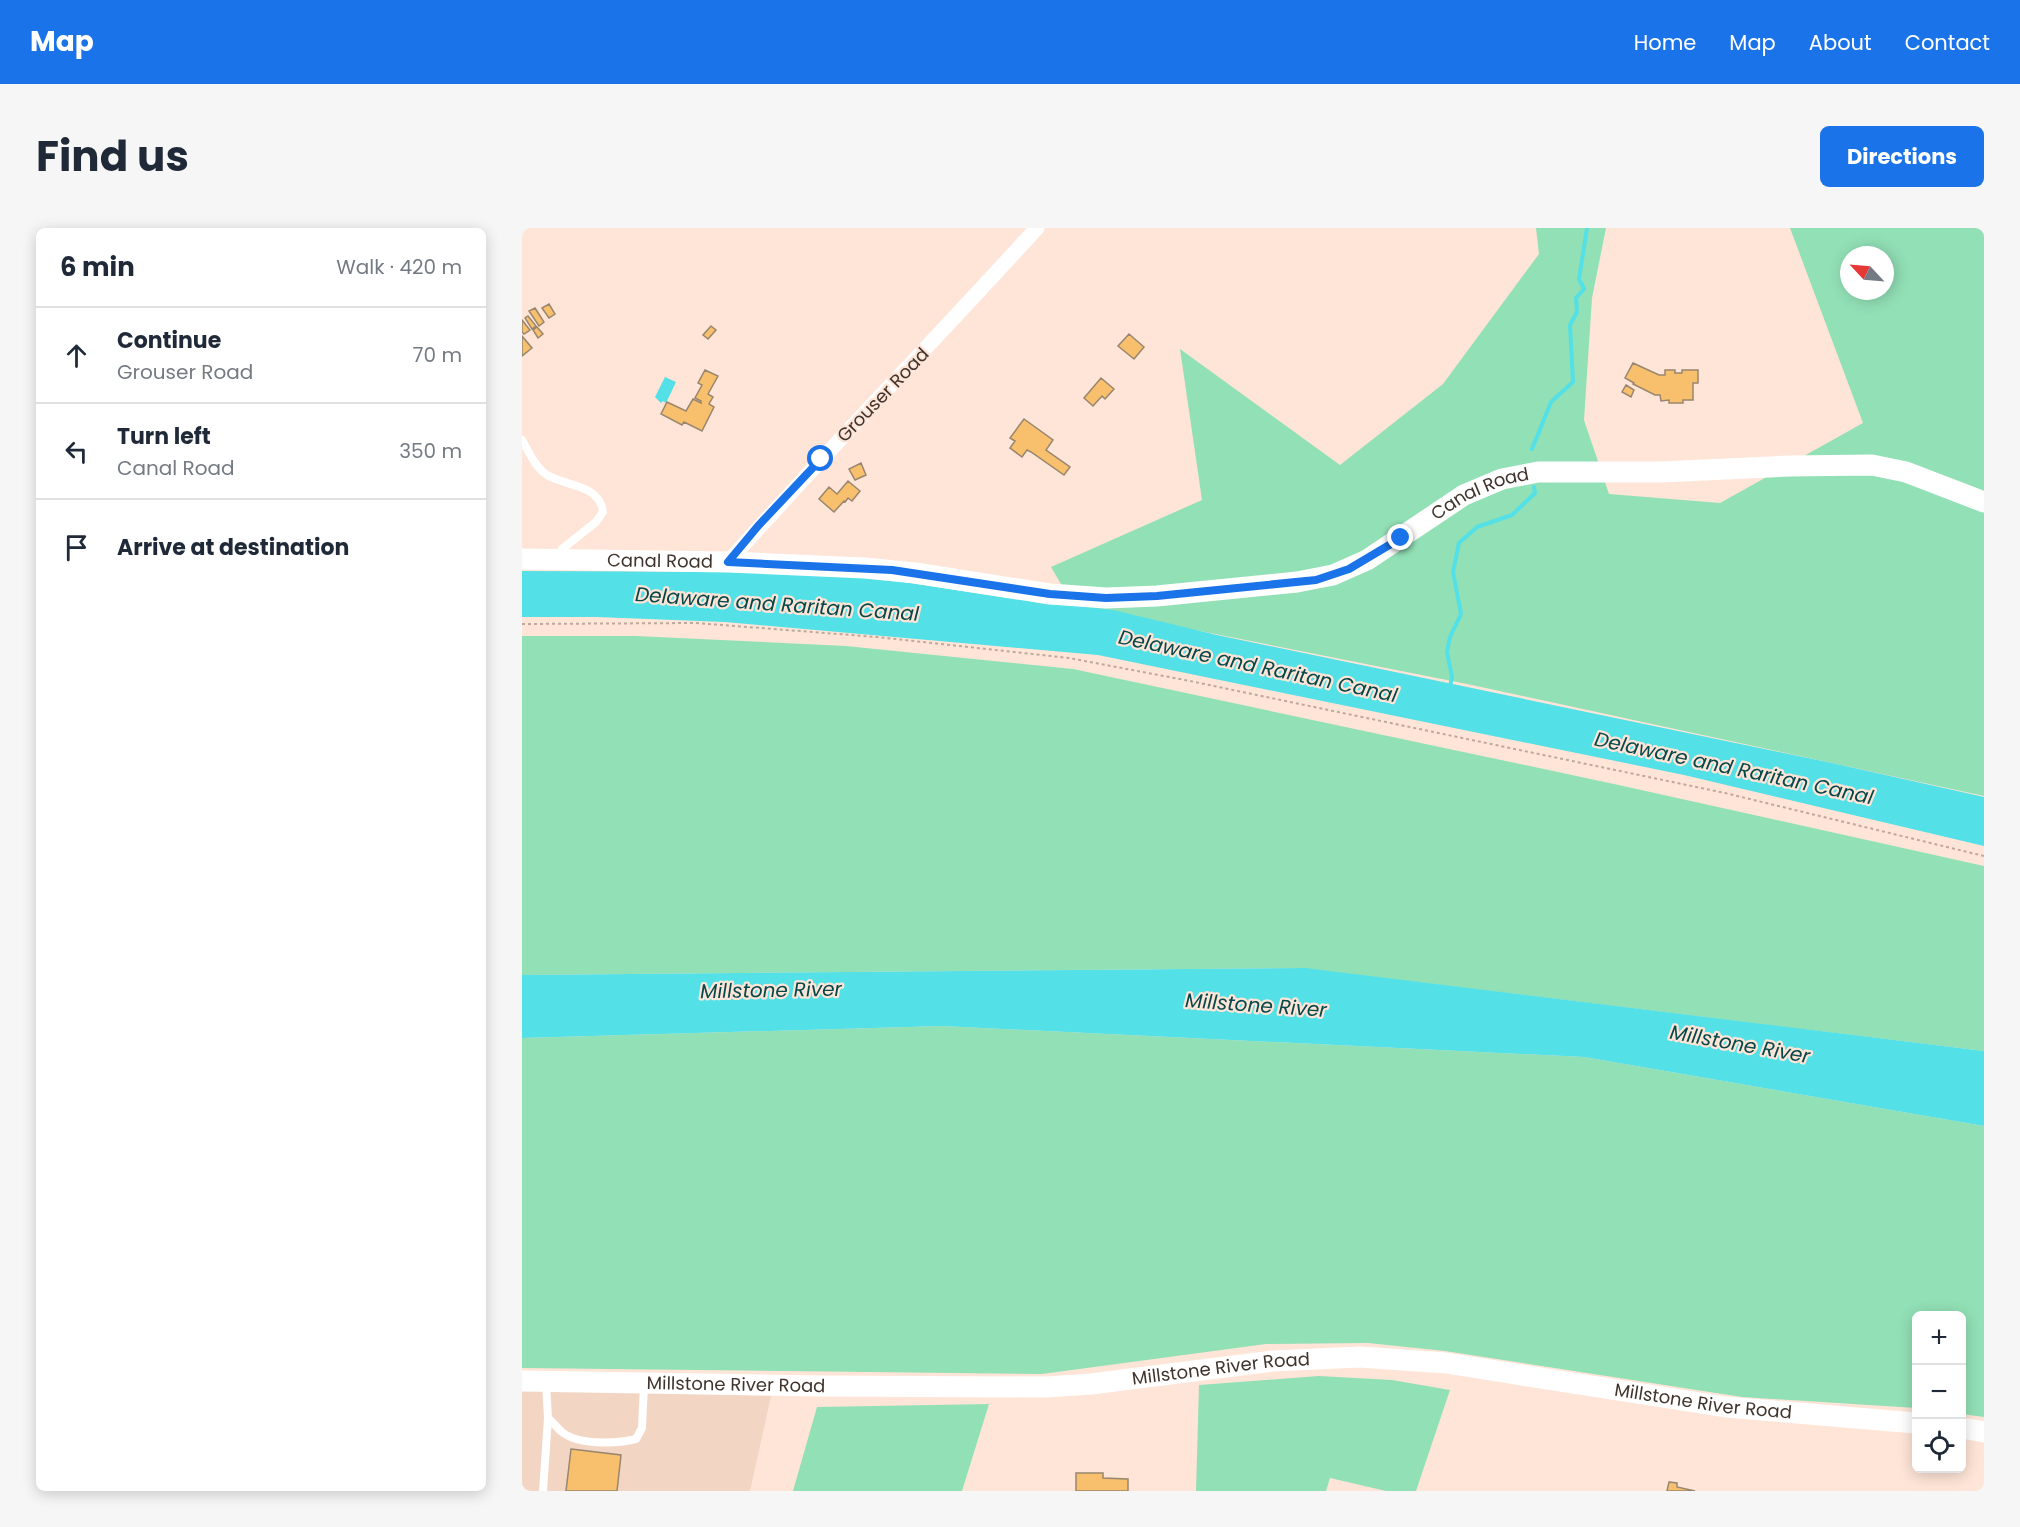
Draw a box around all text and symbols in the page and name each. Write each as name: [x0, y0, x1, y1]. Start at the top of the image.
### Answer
text: Map: [30, 22, 94, 61]
text: Home: [1634, 28, 1696, 57]
text: Map: [1729, 28, 1776, 57]
text: About: [1809, 28, 1872, 57]
text: Contact: [1905, 28, 1990, 57]
button: Directions: [1820, 126, 1984, 187]
text: Find us: [36, 127, 189, 186]
north arrow: [1840, 246, 1894, 300]
text: 6 min: [60, 249, 135, 285]
text: Walk · 420 m: [336, 253, 462, 281]
text: Continue: [117, 325, 221, 356]
icon: ahead: [60, 339, 93, 372]
text: 70 m: [413, 341, 462, 369]
street label: Grouser Road: [831, 342, 934, 447]
text: Grouser Road: [117, 358, 253, 386]
text: Turn left: [117, 421, 211, 452]
icon: left: [60, 435, 93, 468]
text: 350 m: [399, 437, 462, 465]
route start: [807, 445, 833, 471]
text: Canal Road: [117, 454, 235, 482]
street label: Canal Road: [1426, 461, 1531, 526]
route end: [1387, 524, 1413, 550]
icon: arrive: [60, 531, 93, 564]
text: Arrive at destination: [117, 532, 349, 563]
street label: Canal Road: [607, 547, 713, 574]
water label: Delaware and Raritan Canal: [634, 580, 920, 628]
water label: Delaware and Raritan Canal: [1116, 623, 1400, 709]
water label: Delaware and Raritan Canal: [1592, 725, 1876, 811]
water label: Millstone River: [700, 975, 843, 1005]
water label: Millstone River: [1184, 986, 1328, 1024]
water label: Millstone River: [1668, 1018, 1813, 1070]
map controls: [1912, 1311, 1966, 1473]
button: +: [1912, 1311, 1966, 1365]
street label: Millstone River Road: [1130, 1346, 1310, 1391]
button: −: [1912, 1365, 1966, 1419]
street label: Millstone River Road: [646, 1370, 826, 1398]
street label: Millstone River Road: [1613, 1377, 1793, 1425]
button: locate: [1912, 1419, 1966, 1473]

